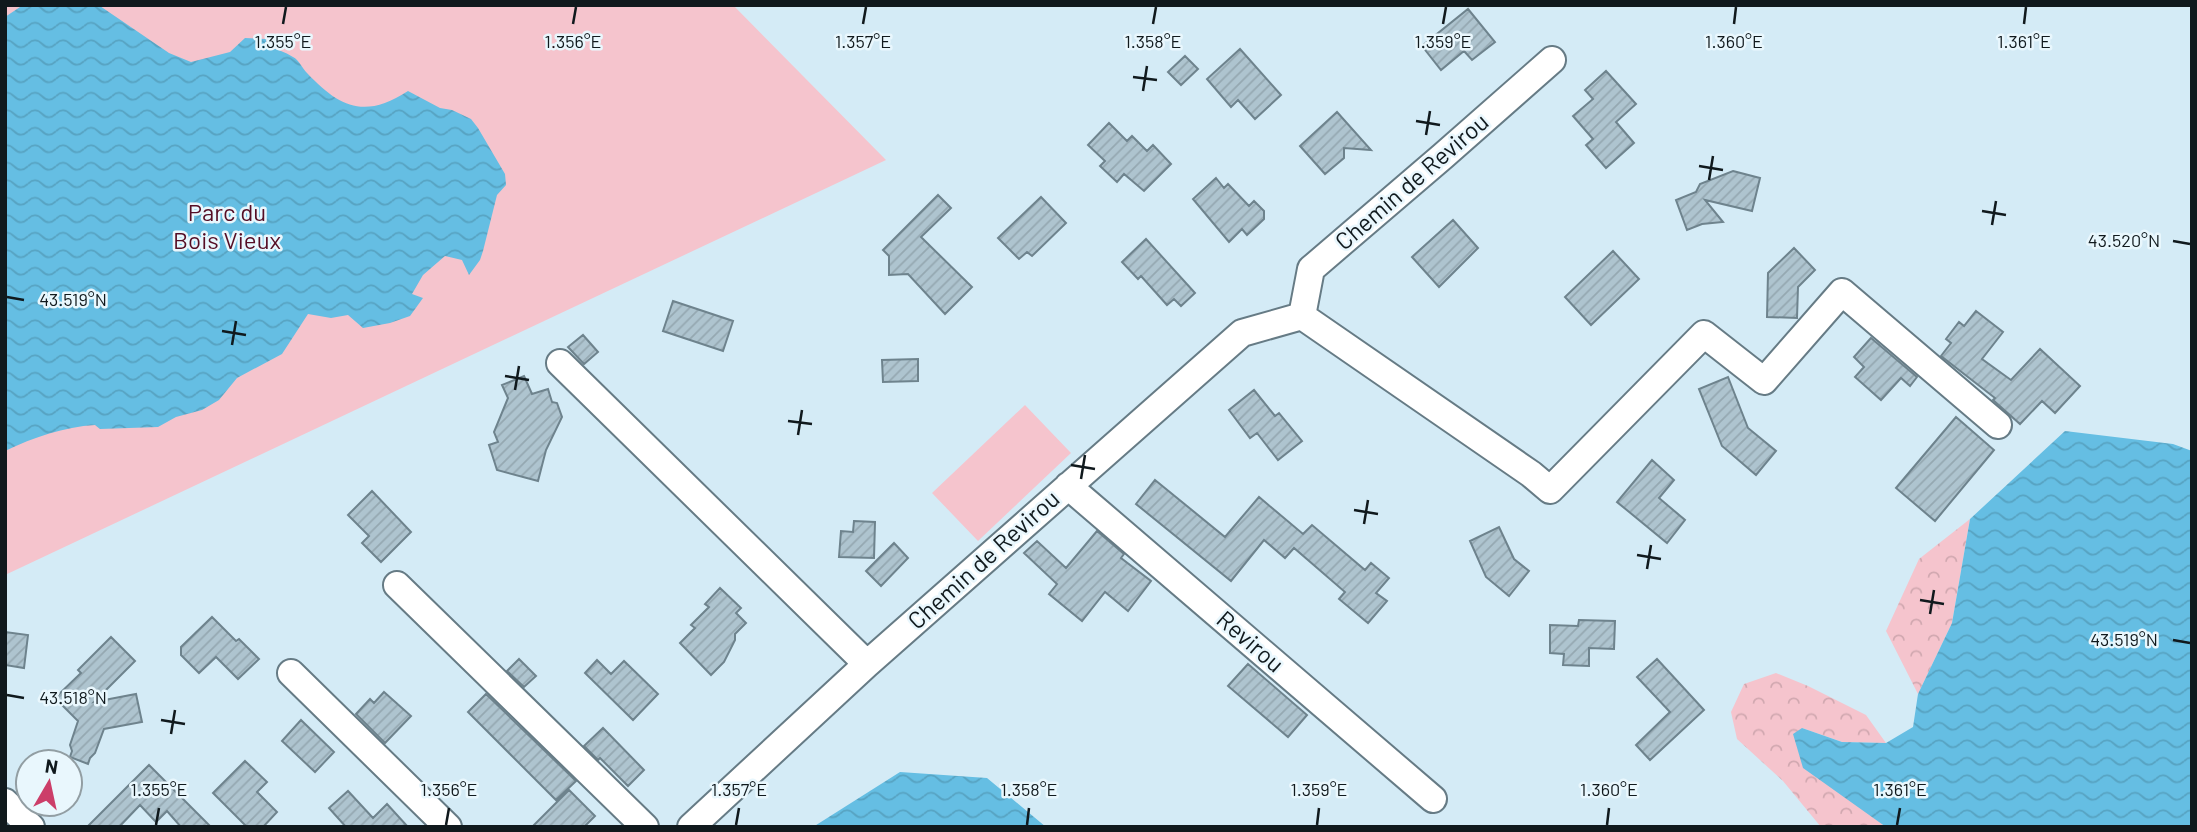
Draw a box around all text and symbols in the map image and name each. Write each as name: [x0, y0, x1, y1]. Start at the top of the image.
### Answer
text: 1.355°E: [255, 30, 311, 52]
text: 1.356°E: [545, 30, 601, 52]
text: 1.357°E: [835, 30, 891, 52]
text: 1.358°E: [1125, 30, 1181, 52]
text: 1.359°E: [1415, 30, 1471, 52]
text: 1.360°E: [1705, 30, 1763, 52]
text: 1.361°E: [1997, 30, 2051, 52]
street label: Chemin de Revirou: [1328, 106, 1494, 255]
park label: Parc du Bois Vieux: [173, 197, 281, 254]
text: 43.520°N: [2088, 229, 2160, 251]
text: 43.519°N: [39, 288, 107, 310]
street label: Chemin de Revirou: [901, 483, 1065, 634]
street label: Revirou: [1212, 604, 1290, 678]
text: 43.519°N: [2090, 628, 2158, 650]
text: 43.518°N: [39, 686, 107, 708]
north arrow: [14, 748, 84, 818]
text: N: [44, 753, 60, 778]
text: 1.355°E: [131, 778, 187, 800]
text: 1.356°E: [421, 778, 477, 800]
text: 1.357°E: [711, 778, 767, 800]
text: 1.358°E: [1001, 778, 1057, 800]
text: 1.359°E: [1291, 778, 1347, 800]
text: 1.360°E: [1580, 778, 1638, 800]
text: 1.361°E: [1873, 778, 1927, 800]

